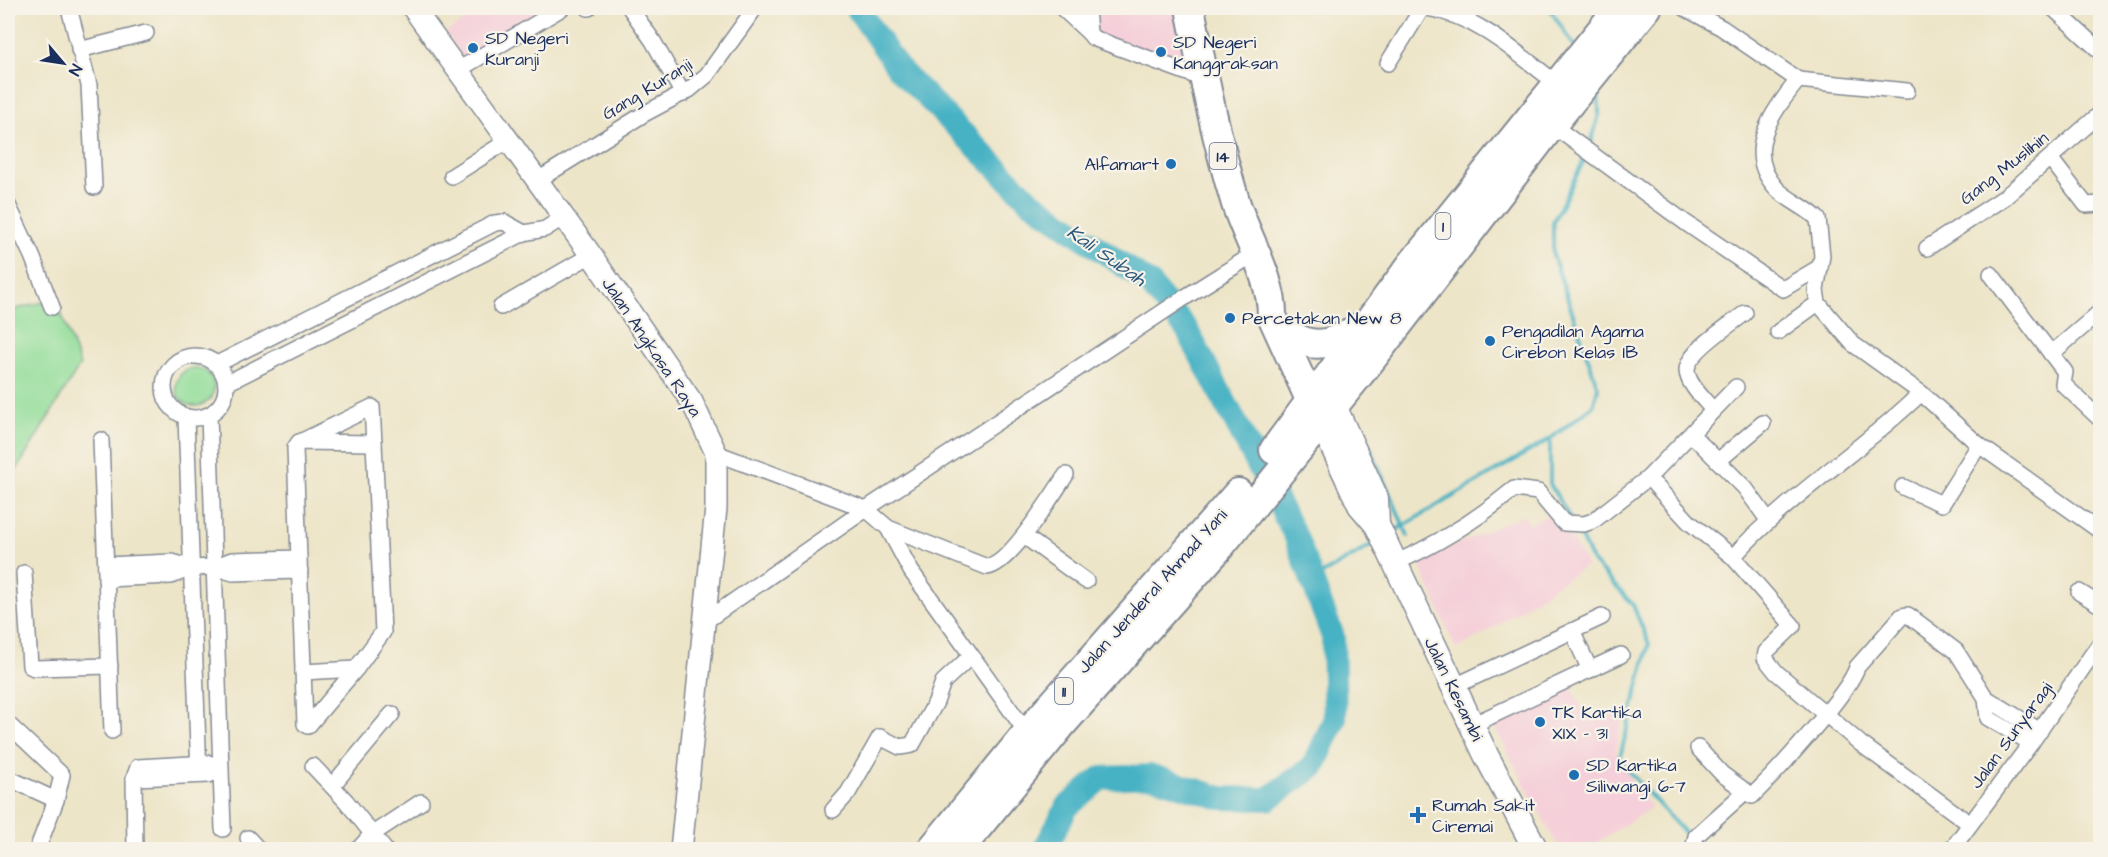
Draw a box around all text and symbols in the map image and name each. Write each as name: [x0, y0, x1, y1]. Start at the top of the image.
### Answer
place label: SD Negeri Kuranji: [485, 26, 568, 72]
place label: SD Negeri Kanggraksan: [1173, 30, 1278, 77]
north arrow: [33, 33, 93, 93]
marker: SD Negeri Kuranji: [466, 41, 480, 55]
marker: SD Negeri Kanggraksan: [1154, 45, 1168, 59]
street label: Gang Kuranji: [597, 53, 698, 127]
text: N: [63, 60, 87, 80]
street label: Gang Muslihin: [1955, 126, 2055, 212]
road number: 14: [1210, 143, 1236, 169]
place label: Alfamart: [1084, 152, 1160, 177]
marker: Alfamart: [1164, 157, 1178, 171]
road number: 1: [1436, 213, 1450, 239]
water label: Kali Subah: [1061, 218, 1153, 294]
street label: Jalan Angkasa Raya: [595, 273, 708, 423]
place label: Percetakan New 8: [1242, 306, 1402, 331]
marker: Percetakan New 8: [1223, 311, 1237, 325]
place label: Pengadilan Agama Cirebon Kelas IB: [1502, 319, 1644, 365]
marker: Pengadilan Agama Cirebon Kelas IB: [1483, 334, 1497, 348]
street label: Jalan Jenderal Ahmad Yani: [1072, 503, 1233, 679]
street label: Jalan Kesambi: [1418, 633, 1490, 746]
street label: Jalan Sunyaragi: [1964, 676, 2060, 794]
road number: 11: [1055, 678, 1073, 704]
place label: TK Kartika XIX - 31: [1552, 700, 1642, 746]
marker: TK Kartika XIX - 31: [1533, 715, 1547, 729]
place label: SD Kartika Siliwangi 6-7: [1586, 753, 1686, 800]
marker: SD Kartika Siliwangi 6-7: [1567, 768, 1581, 782]
place label: Rumah Sakit Ciremai: [1432, 793, 1536, 839]
marker: Rumah Sakit Ciremai: [1409, 806, 1427, 824]

